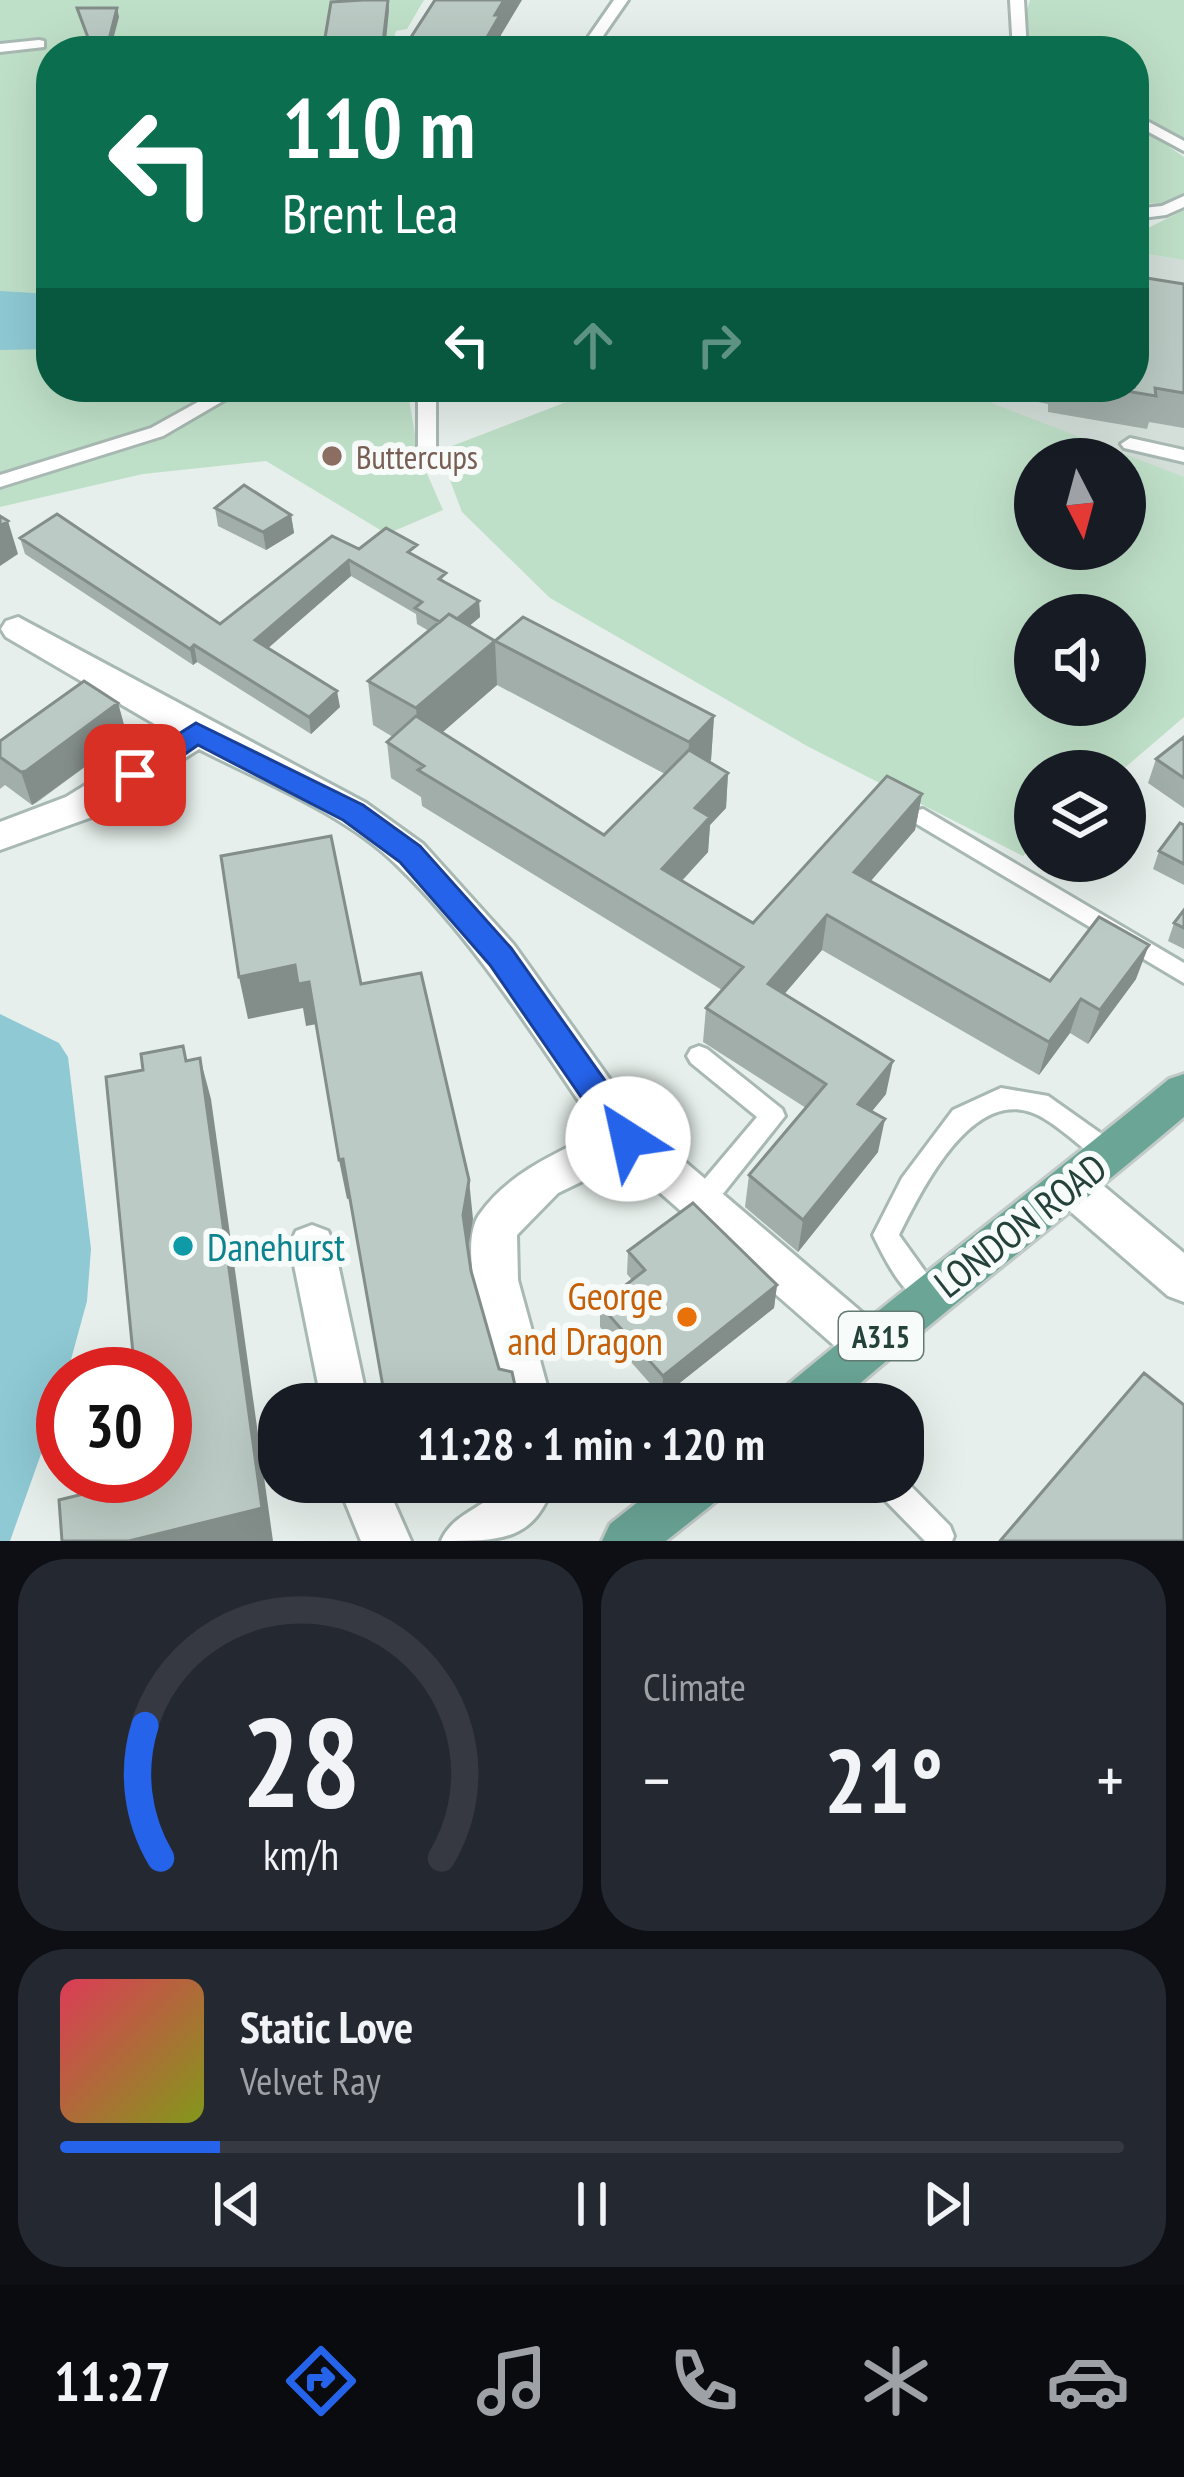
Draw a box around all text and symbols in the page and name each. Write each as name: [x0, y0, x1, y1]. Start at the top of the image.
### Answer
text: 110 m: [282, 72, 475, 181]
icon: left: [84, 84, 240, 240]
text: Brent Lea: [282, 178, 458, 248]
icon: left: [434, 312, 500, 378]
icon: ahead: [560, 312, 626, 378]
icon: right: [686, 312, 752, 378]
place label: Buttercups: [356, 435, 478, 478]
north arrow: [1014, 438, 1146, 570]
map controls: [1014, 438, 1146, 882]
marker: Buttercups: [319, 443, 345, 469]
button: sound: [1014, 594, 1146, 726]
pin: [84, 724, 186, 826]
icon: arrive: [102, 742, 168, 808]
button: layers: [1014, 750, 1146, 882]
position arrow: [565, 1076, 691, 1202]
street label: LONDON ROAD: [924, 1142, 1116, 1308]
place label: Danehurst: [207, 1221, 345, 1272]
marker: Danehurst: [170, 1233, 196, 1259]
place label: George and Dragon: [508, 1270, 663, 1366]
marker: George and Dragon: [674, 1304, 700, 1330]
road number: A315: [839, 1312, 923, 1360]
speed limit sign: 30: [36, 1347, 192, 1503]
text: 11:28 · 1 min · 120 m: [417, 1414, 765, 1472]
text: Climate: [643, 1661, 746, 1712]
text: 28: [241, 1680, 360, 1841]
text: 21°: [824, 1721, 943, 1838]
text: −: [643, 1737, 670, 1822]
text: +: [1097, 1737, 1124, 1822]
text: km/h: [262, 1826, 339, 1882]
text: Static Love: [240, 1997, 413, 2055]
text: Velvet Ray: [240, 2055, 381, 2106]
icon: previous: [204, 2171, 270, 2237]
icon: pause: [559, 2171, 625, 2237]
icon: next: [914, 2171, 980, 2237]
icon: directions: [279, 2339, 363, 2423]
icon: music: [470, 2339, 554, 2423]
icon: phone: [662, 2339, 746, 2423]
icon: climate: [854, 2339, 938, 2423]
icon: car: [1046, 2339, 1130, 2423]
text: 11:27: [54, 2346, 171, 2416]

